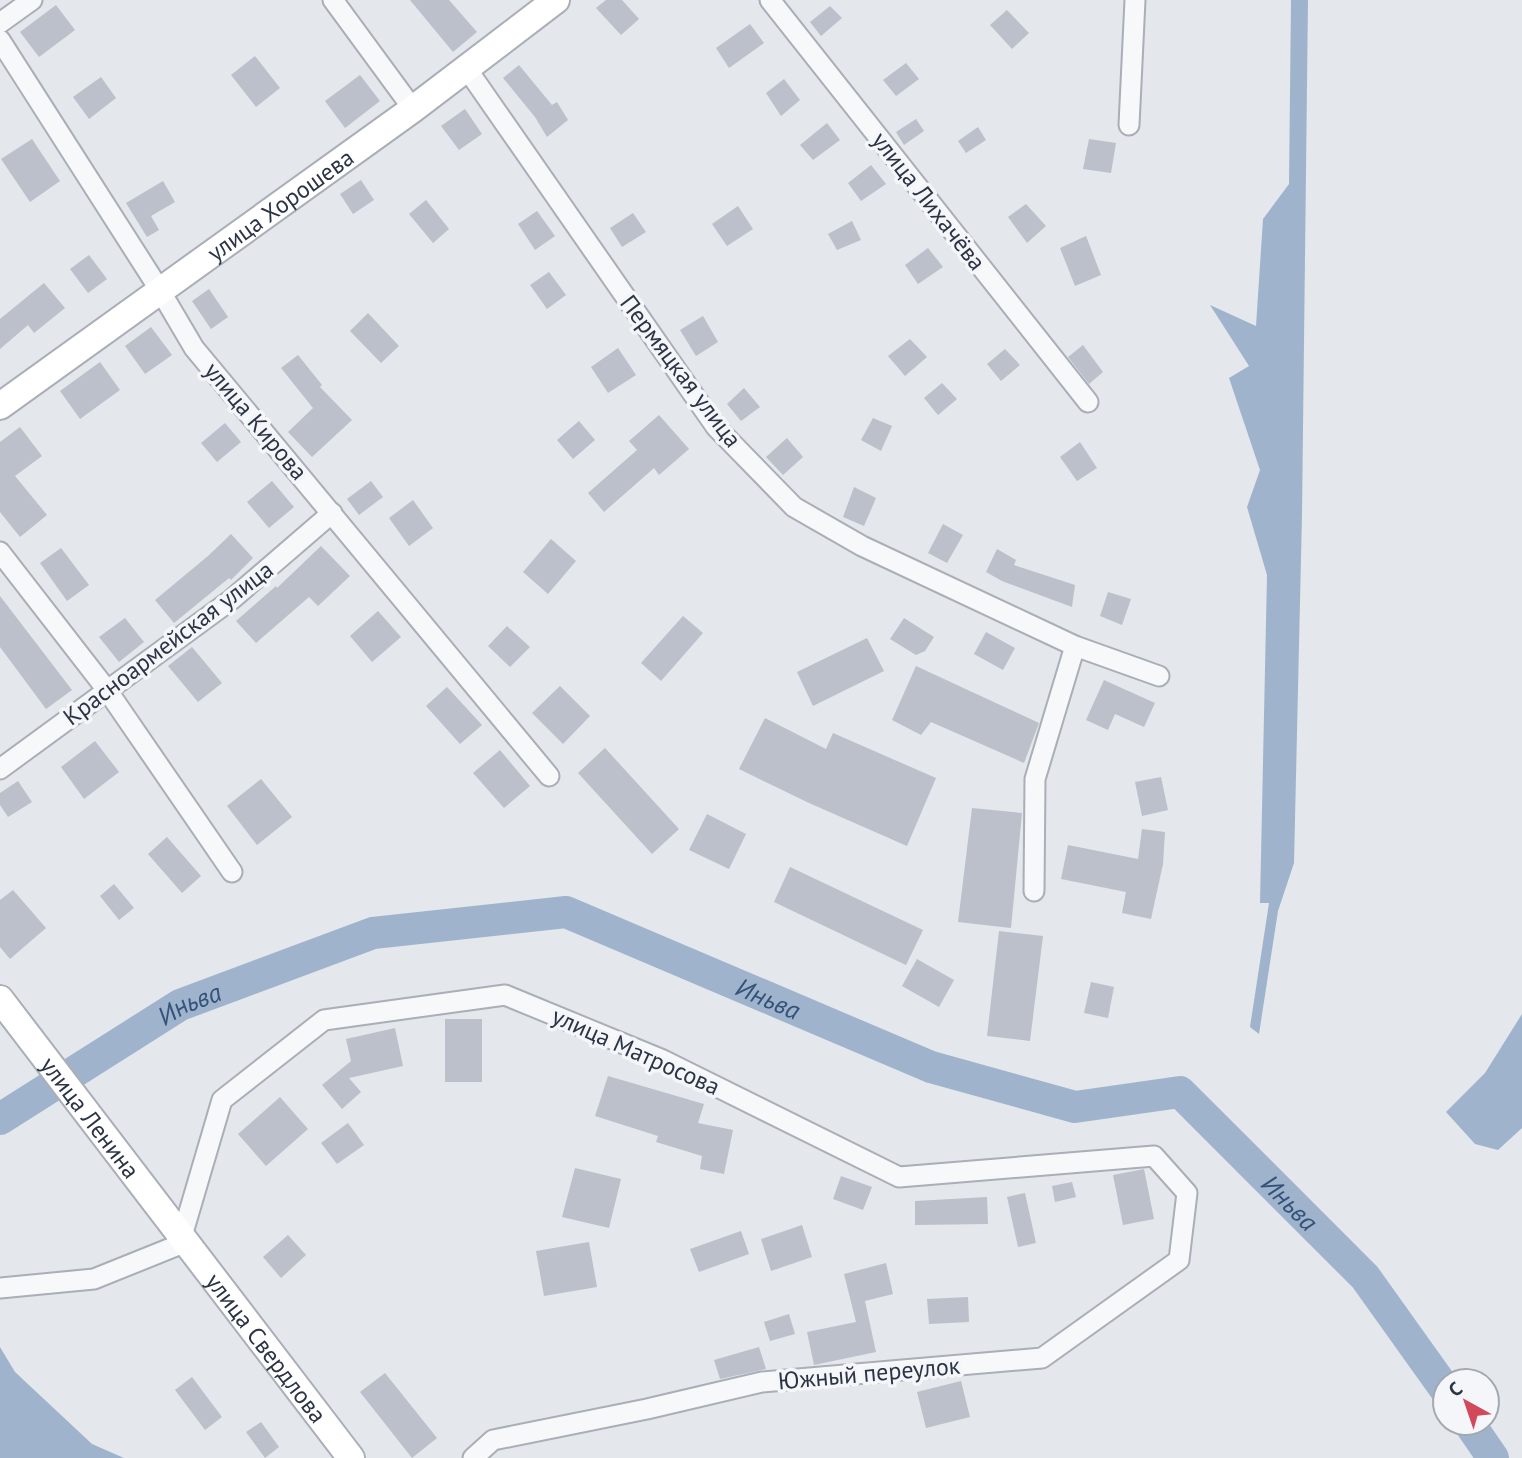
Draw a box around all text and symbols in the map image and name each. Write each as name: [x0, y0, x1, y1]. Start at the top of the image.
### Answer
street label: улица Лихачёва: [865, 125, 993, 277]
street label: улица Хорошева: [201, 141, 359, 268]
street label: Пермяцкая улица: [613, 288, 749, 454]
street label: улица Кирова: [198, 356, 314, 486]
street label: Красноармейская улица: [57, 554, 279, 732]
water label: Иньва: [731, 970, 806, 1026]
water label: Иньва: [151, 975, 226, 1032]
street label: улица Матросова: [547, 1000, 725, 1102]
street label: улица Ленина: [34, 1050, 147, 1185]
water label: Иньва: [1255, 1167, 1326, 1238]
street label: улица Свердлова: [199, 1266, 334, 1429]
street label: Южный переулок: [777, 1350, 962, 1396]
north arrow: [1431, 1367, 1501, 1437]
text: С: [1443, 1376, 1467, 1402]

